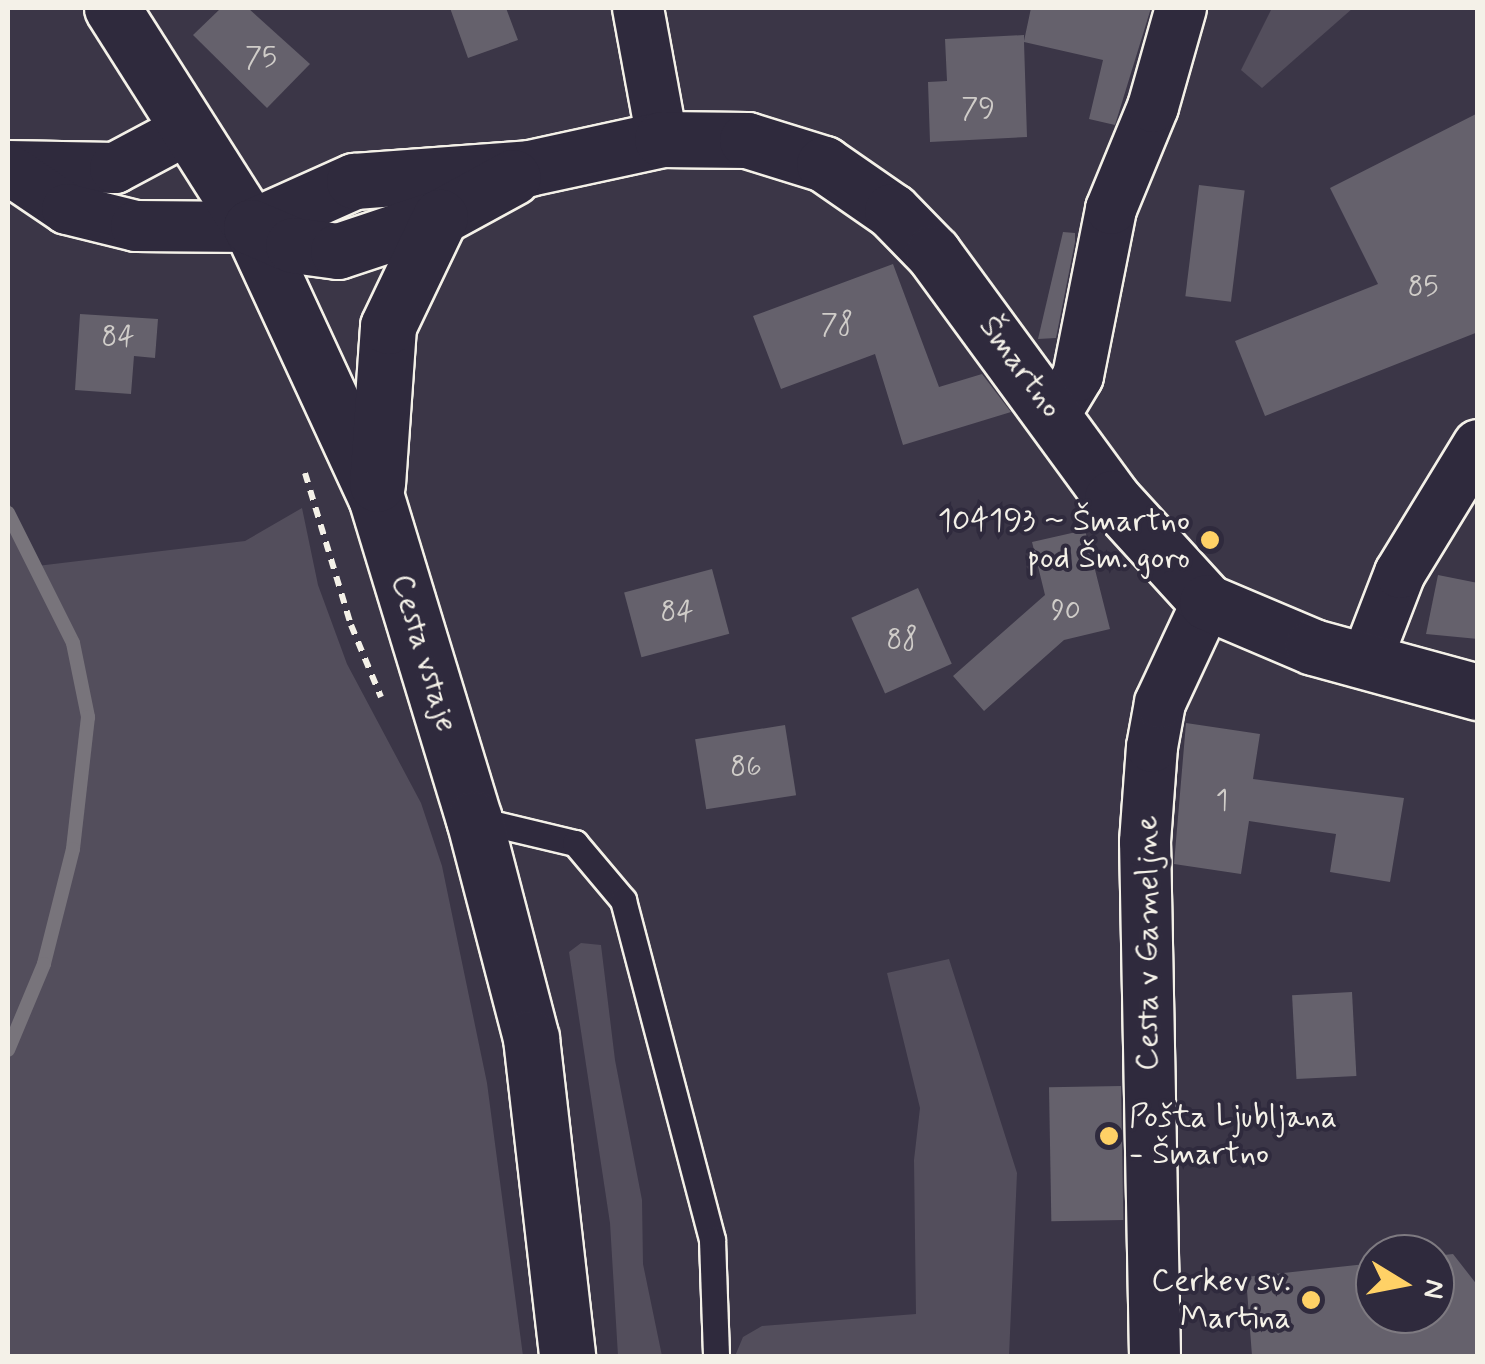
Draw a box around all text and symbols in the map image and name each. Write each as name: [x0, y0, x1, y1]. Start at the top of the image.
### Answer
house number: 75: [245, 42, 277, 76]
house number: 79: [961, 93, 995, 127]
house number: 85: [1408, 271, 1438, 305]
street label: Šmartno: [970, 308, 1070, 426]
house number: 78: [821, 309, 853, 343]
house number: 84: [102, 321, 134, 355]
place label: 104193 ~ Šmartno pod Šm. goro: [938, 503, 1190, 578]
marker: 104193 ~ Šmartno pod Šm. goro: [1199, 529, 1221, 551]
street label: Cesta vstaje: [382, 570, 466, 736]
house number: 90: [1051, 595, 1081, 629]
house number: 84: [661, 596, 693, 630]
house number: 88: [886, 624, 918, 658]
house number: 86: [730, 751, 762, 785]
house number: 1: [1216, 785, 1228, 819]
street label: Cesta v Gameljne: [1129, 823, 1167, 1063]
place label: Pošta Ljubljana - Šmartno: [1129, 1099, 1359, 1174]
marker: Pošta Ljubljana - Šmartno: [1098, 1125, 1120, 1147]
north arrow: [1355, 1234, 1455, 1334]
place label: Cerkev sv. Martina: [1149, 1263, 1291, 1338]
text: N: [1413, 1277, 1453, 1301]
marker: Cerkev sv. Martina: [1300, 1289, 1322, 1311]

